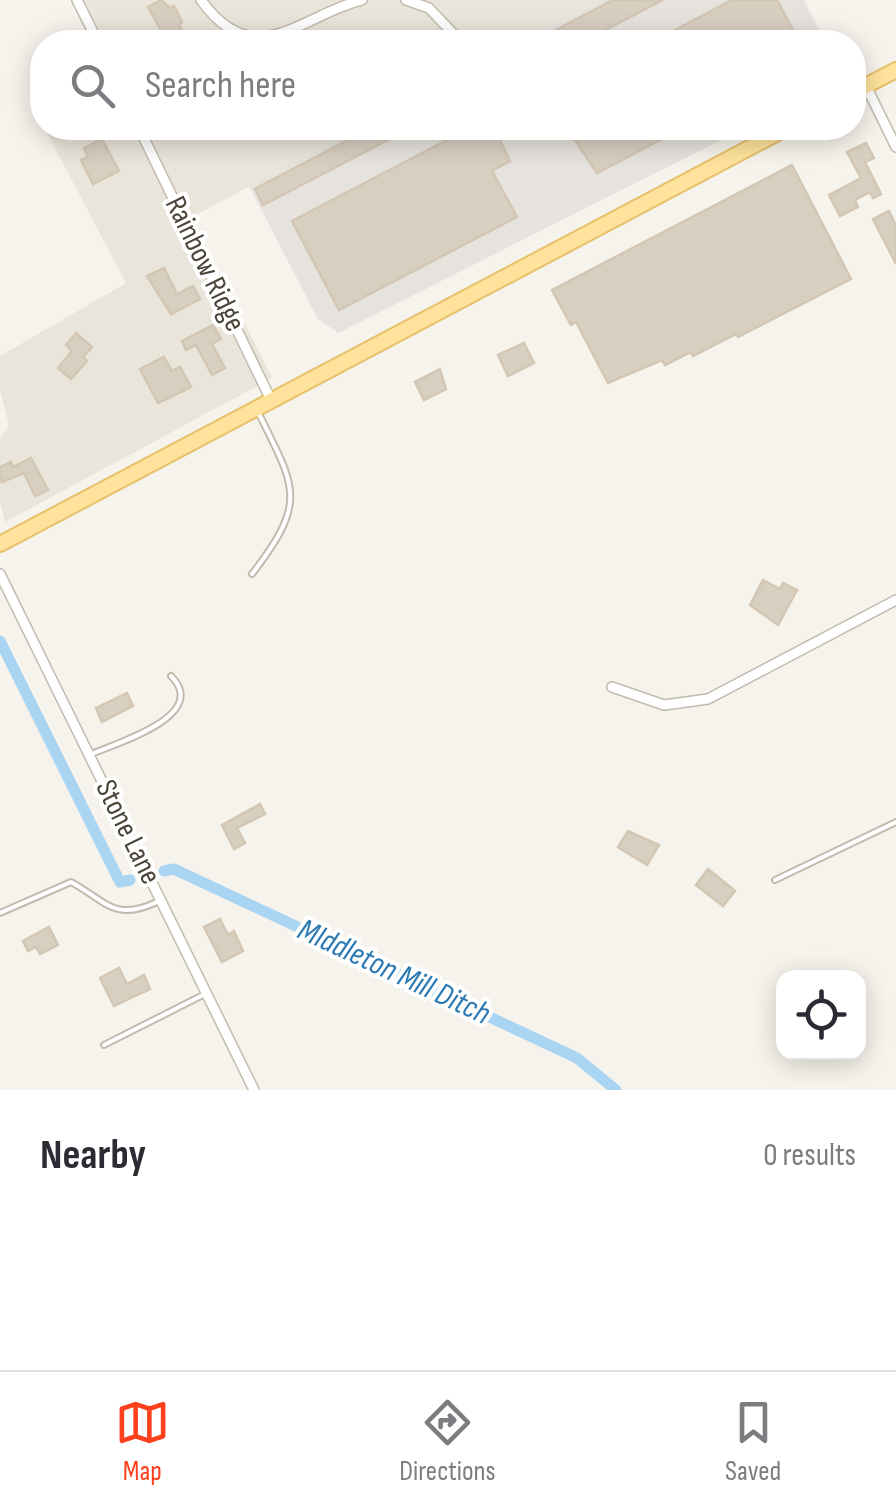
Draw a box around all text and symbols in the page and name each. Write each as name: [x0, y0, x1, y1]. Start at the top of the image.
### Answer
search box: [30, 30, 866, 140]
icon: search: [65, 58, 120, 113]
text: Search here: [145, 63, 296, 108]
street label: Rainbow Ridge: [157, 191, 253, 337]
street label: Stone Lane: [87, 774, 169, 890]
water label: MIddleton Mill Ditch: [292, 910, 496, 1034]
map controls: [776, 970, 866, 1060]
button: locate: [776, 970, 866, 1060]
text: Nearby: [40, 1130, 146, 1181]
text: 0 results: [763, 1136, 856, 1175]
tab: Map: [115, 1395, 170, 1488]
tab: Directions: [399, 1395, 496, 1488]
tab: Saved: [725, 1395, 781, 1488]

